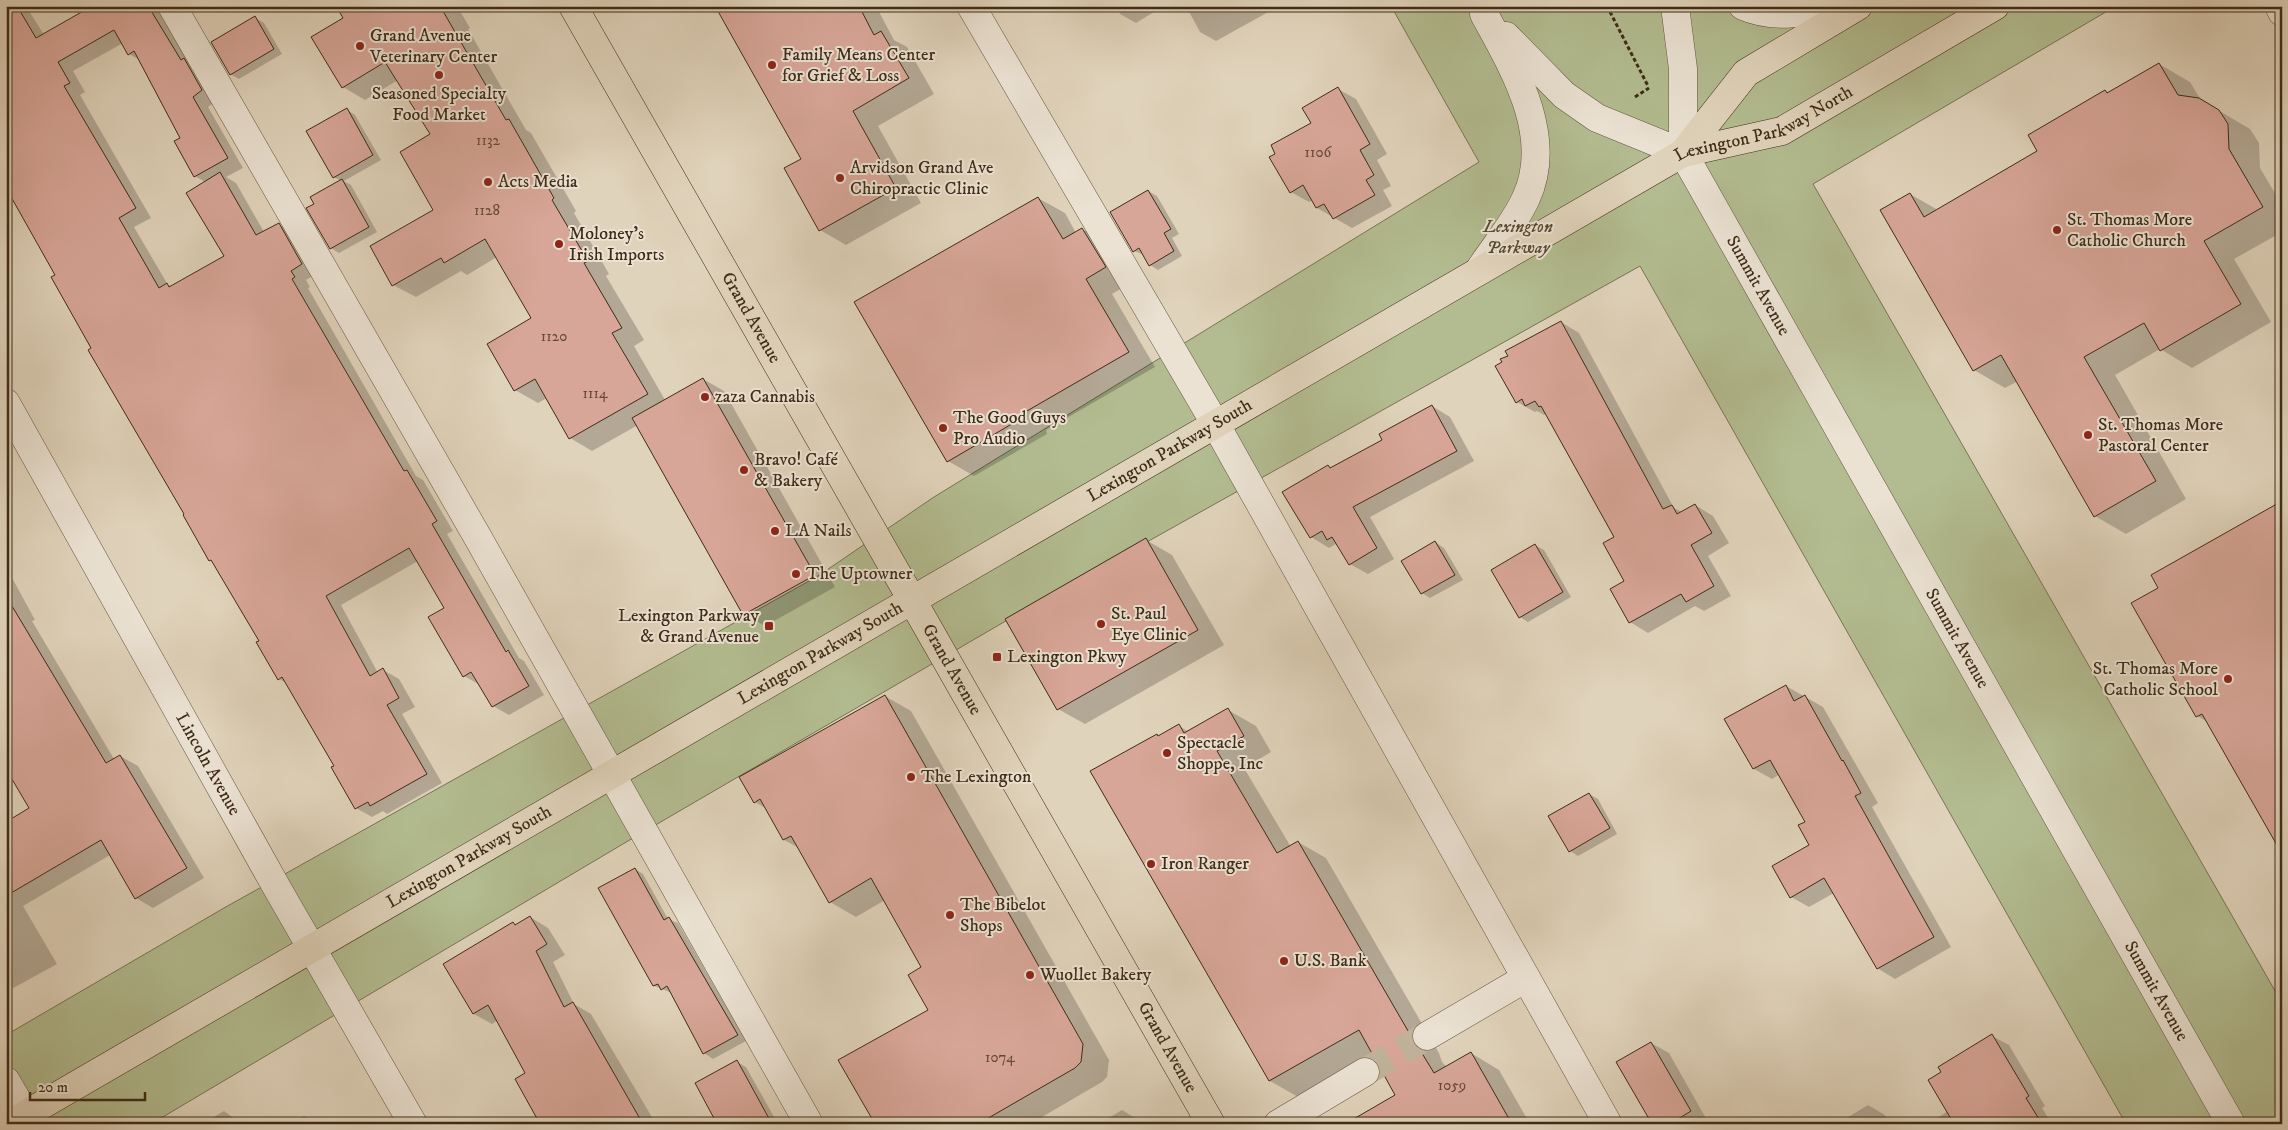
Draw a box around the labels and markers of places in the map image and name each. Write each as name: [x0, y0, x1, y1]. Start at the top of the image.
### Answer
place label: Grand Avenue Veterinary Center: [369, 25, 498, 68]
marker: Grand Avenue Veterinary Center: [354, 40, 366, 52]
place label: Family Means Center for Grief & Loss: [782, 44, 935, 87]
marker: Family Means Center for Grief & Loss: [766, 59, 778, 71]
marker: Seasoned Specialty Food Market: [433, 69, 445, 81]
place label: Seasoned Specialty Food Market: [372, 83, 507, 126]
place label: Arvidson Grand Ave Chiropractic Clinic: [850, 157, 994, 200]
place label: Acts Media: [498, 171, 578, 193]
marker: Arvidson Grand Ave Chiropractic Clinic: [834, 172, 846, 184]
marker: Acts Media: [482, 176, 494, 188]
place label: St. Thomas More Catholic Church: [2067, 209, 2192, 252]
place label: Moloney’s Irish Imports: [569, 223, 664, 266]
marker: St. Thomas More Catholic Church: [2051, 224, 2063, 236]
marker: Moloney’s Irish Imports: [553, 238, 565, 250]
place label: zaza Cannabis: [715, 386, 815, 408]
marker: zaza Cannabis: [699, 391, 711, 403]
place label: The Good Guys Pro Audio: [953, 407, 1066, 450]
place label: St. Thomas More Pastoral Center: [2098, 414, 2223, 457]
marker: The Good Guys Pro Audio: [937, 422, 949, 434]
marker: St. Thomas More Pastoral Center: [2082, 429, 2094, 441]
place label: Bravo! Café & Bakery: [754, 449, 839, 492]
marker: Bravo! Café & Bakery: [738, 464, 750, 476]
place label: LA Nails: [785, 520, 852, 542]
marker: LA Nails: [769, 525, 781, 537]
place label: The Uptowner: [806, 563, 913, 585]
marker: The Uptowner: [790, 568, 802, 580]
place label: St. Paul Eye Clinic: [1111, 603, 1187, 646]
place label: Lexington Parkway & Grand Avenue: [618, 605, 759, 648]
marker: St. Paul Eye Clinic: [1095, 618, 1107, 630]
marker: Lexington Parkway & Grand Avenue: [763, 620, 775, 632]
place label: Lexington Pkwy: [1007, 646, 1127, 668]
marker: Lexington Pkwy: [991, 651, 1003, 663]
place label: St. Thomas More Catholic School: [2093, 658, 2219, 701]
marker: St. Thomas More Catholic School: [2222, 673, 2234, 685]
place label: Spectacle Shoppe, Inc: [1177, 732, 1264, 775]
marker: Spectacle Shoppe, Inc: [1161, 747, 1173, 759]
place label: The Lexington: [921, 766, 1032, 788]
marker: The Lexington: [905, 771, 917, 783]
place label: Iron Ranger: [1161, 853, 1249, 875]
marker: Iron Ranger: [1145, 858, 1157, 870]
place label: The Bibelot Shops: [960, 894, 1046, 937]
marker: The Bibelot Shops: [944, 909, 956, 921]
place label: U.S. Bank: [1294, 950, 1367, 972]
marker: U.S. Bank: [1278, 955, 1290, 967]
place label: Wuollet Bakery: [1039, 964, 1152, 986]
marker: Wuollet Bakery: [1024, 969, 1036, 981]

